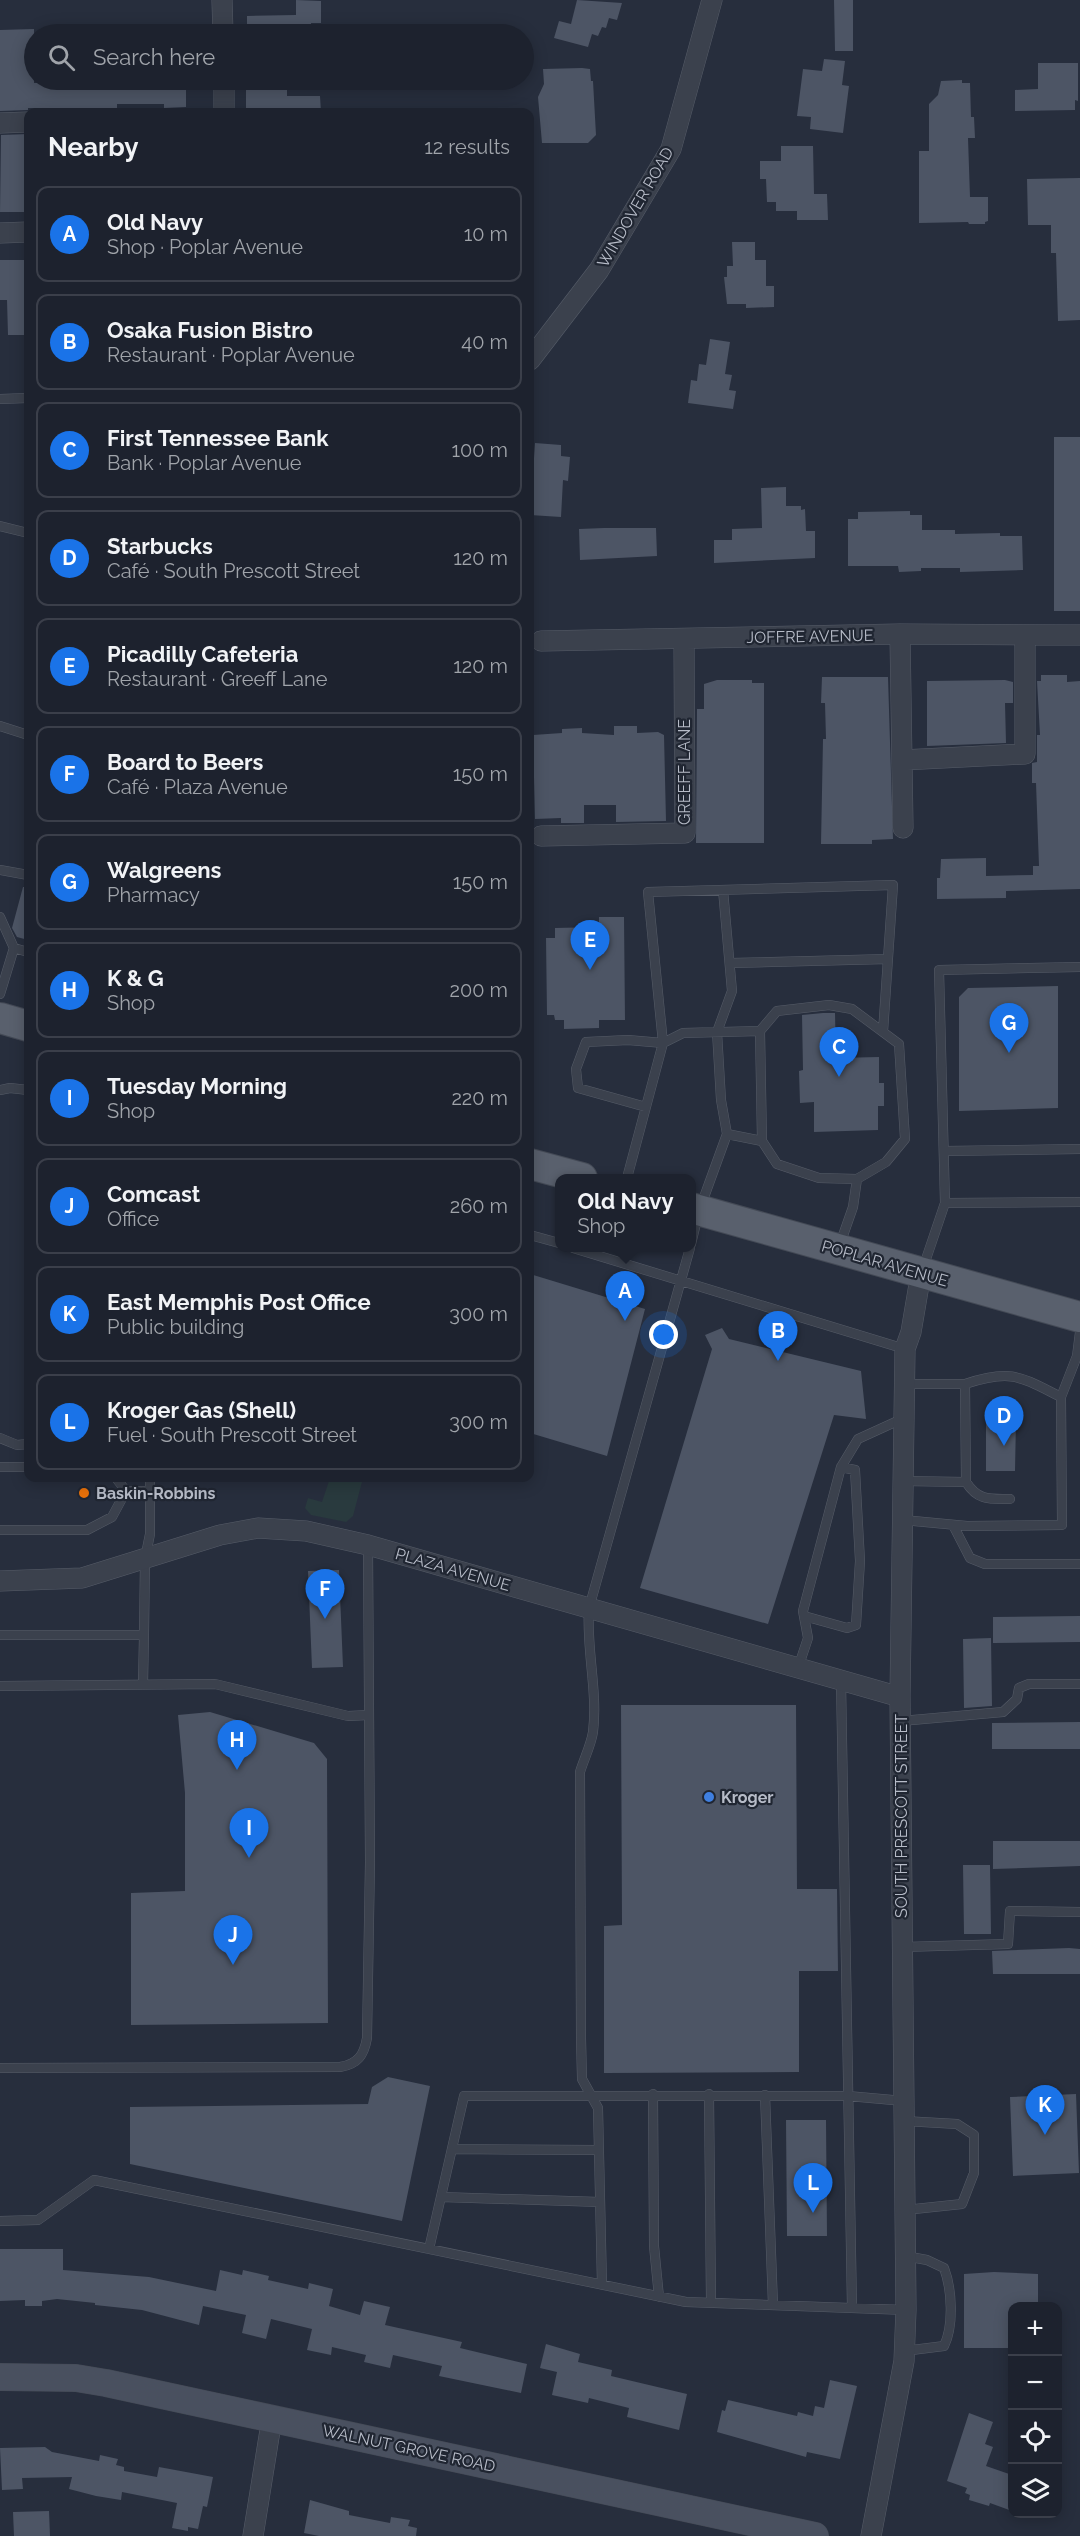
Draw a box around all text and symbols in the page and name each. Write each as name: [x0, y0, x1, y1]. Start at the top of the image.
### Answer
search box: [24, 24, 534, 90]
icon: search: [45, 41, 78, 74]
text: Search here: [93, 44, 215, 70]
text: Nearby: [48, 132, 138, 162]
text: 12 results: [424, 135, 510, 159]
street label: WINDOVER ROAD: [593, 144, 678, 271]
text: Old Navy: [107, 209, 203, 235]
text: A: [63, 222, 76, 246]
text: 10 m: [464, 222, 508, 246]
text: Shop · Poplar Avenue: [107, 235, 303, 259]
text: Osaka Fusion Bistro: [107, 317, 313, 343]
text: B: [63, 330, 76, 354]
text: 40 m: [461, 330, 508, 354]
text: Restaurant · Poplar Avenue: [107, 343, 355, 367]
text: First Tennessee Bank: [107, 425, 329, 451]
text: C: [63, 438, 76, 462]
text: 100 m: [451, 438, 508, 462]
text: Bank · Poplar Avenue: [107, 451, 302, 475]
text: Starbucks: [107, 533, 213, 559]
text: D: [62, 546, 77, 570]
text: 120 m: [453, 546, 508, 570]
text: Café · South Prescott Street: [107, 559, 360, 583]
street label: JOFFRE AVENUE: [746, 626, 874, 647]
text: Picadilly Cafeteria: [107, 641, 298, 667]
text: E: [63, 654, 76, 678]
text: 120 m: [453, 654, 508, 678]
text: Restaurant · Greeff Lane: [107, 667, 327, 691]
street label: GREEFF LANE: [675, 719, 694, 825]
text: Board to Beers: [107, 749, 263, 775]
text: F: [64, 762, 75, 786]
text: 150 m: [453, 762, 508, 786]
text: Café · Plaza Avenue: [107, 775, 288, 799]
text: Walgreens: [107, 857, 221, 883]
text: G: [62, 870, 77, 894]
text: 150 m: [453, 870, 508, 894]
text: Pharmacy: [107, 883, 200, 907]
pin: E: [570, 920, 610, 970]
text: K & G: [107, 965, 164, 991]
text: H: [62, 978, 77, 1002]
text: 200 m: [450, 978, 508, 1002]
text: Shop: [107, 991, 155, 1015]
pin: G: [990, 1004, 1028, 1053]
pin: C: [820, 1028, 858, 1077]
text: Tuesday Morning: [107, 1073, 287, 1099]
text: I: [67, 1086, 72, 1110]
text: 220 m: [451, 1086, 508, 1110]
text: Shop: [107, 1099, 155, 1123]
popup: [555, 1174, 696, 1252]
text: Comcast: [107, 1181, 200, 1207]
text: Old Navy: [577, 1188, 674, 1214]
text: J: [65, 1194, 74, 1218]
text: 260 m: [450, 1194, 508, 1218]
text: Office: [107, 1207, 159, 1231]
text: Shop: [577, 1214, 625, 1238]
street label: POPLAR AVENUE: [819, 1236, 951, 1291]
pin: A: [606, 1272, 644, 1321]
text: East Memphis Post Office: [107, 1289, 371, 1315]
text: K: [63, 1302, 76, 1326]
text: 300 m: [449, 1302, 508, 1326]
pin: B: [758, 1312, 798, 1361]
text: Public building: [107, 1315, 244, 1339]
your location: [649, 1320, 678, 1349]
pin: D: [984, 1396, 1024, 1446]
text: Kroger Gas (Shell): [107, 1397, 296, 1423]
text: L: [64, 1410, 75, 1434]
text: 300 m: [449, 1410, 508, 1434]
text: Fuel · South Prescott Street: [107, 1423, 357, 1447]
place label: Baskin-Robbins: [96, 1484, 215, 1503]
marker: Baskin-Robbins: [77, 1486, 91, 1500]
street label: PLAZA AVENUE: [393, 1544, 513, 1595]
pin: F: [306, 1570, 344, 1619]
street label: SOUTH PRESCOTT STREET: [892, 1714, 911, 1918]
pin: H: [218, 1720, 256, 1770]
place label: Kroger: [721, 1788, 773, 1807]
marker: Kroger: [702, 1790, 716, 1804]
pin: I: [230, 1808, 268, 1858]
pin: J: [214, 1916, 252, 1965]
pin: K: [1026, 2086, 1064, 2135]
pin: L: [794, 2164, 832, 2213]
map controls: [1008, 2302, 1062, 2518]
button: +: [1008, 2302, 1062, 2356]
button: −: [1008, 2356, 1062, 2410]
button: locate: [1008, 2410, 1062, 2464]
street label: WALNUT GROVE ROAD: [321, 2421, 497, 2476]
button: layers: [1008, 2464, 1062, 2518]

